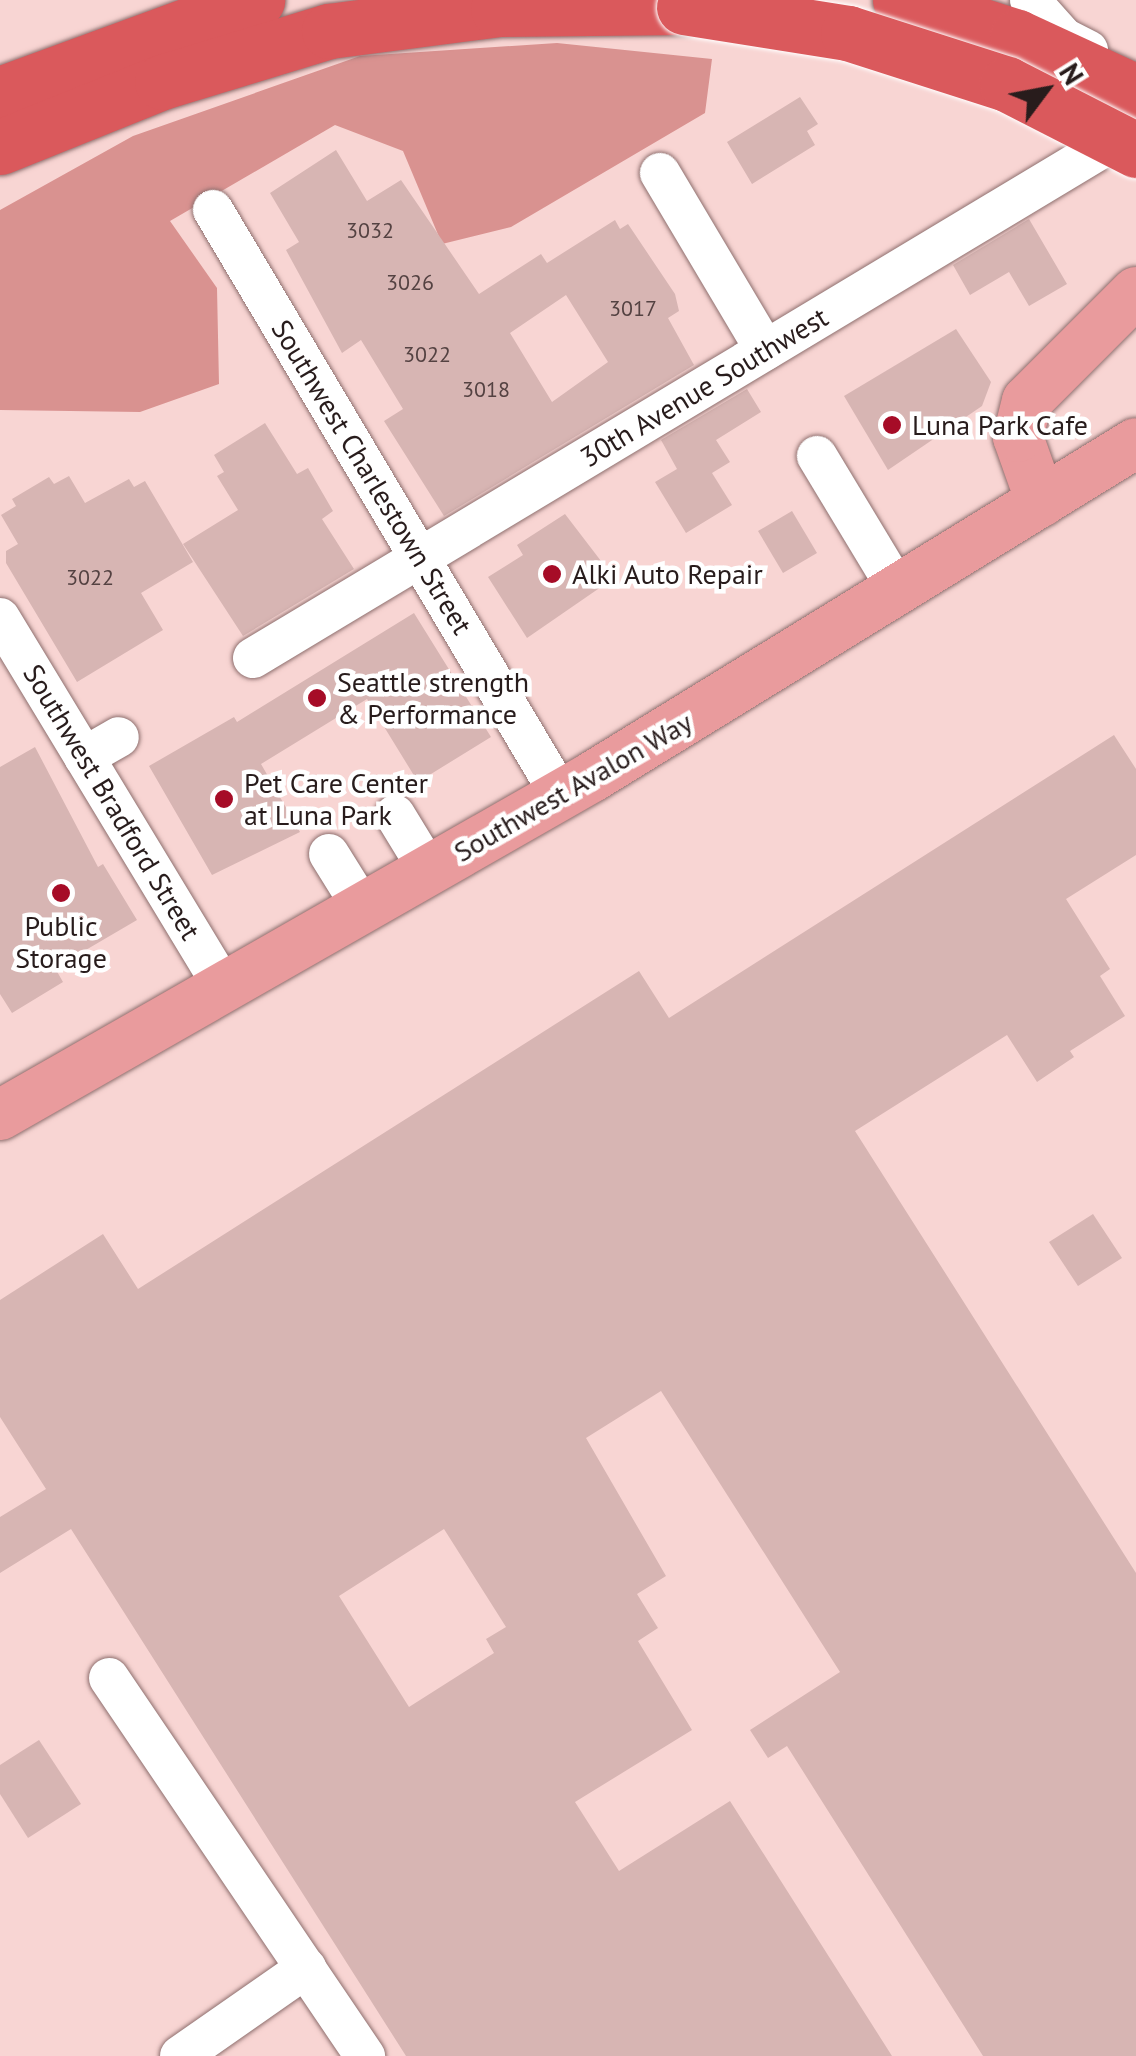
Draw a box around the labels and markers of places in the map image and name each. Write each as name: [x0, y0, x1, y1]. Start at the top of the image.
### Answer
place label: Luna Park Cafe: [912, 408, 1089, 442]
marker: Luna Park Cafe: [881, 414, 903, 436]
place label: Alki Auto Repair: [572, 557, 764, 591]
marker: Alki Auto Repair: [541, 563, 563, 585]
place label: Seattle strength & Performance: [337, 665, 529, 731]
marker: Seattle strength & Performance: [306, 687, 328, 709]
place label: Pet Care Center at Luna Park: [244, 766, 428, 832]
marker: Pet Care Center at Luna Park: [213, 788, 235, 810]
marker: Public Storage: [50, 882, 72, 904]
place label: Public Storage: [15, 909, 107, 975]

